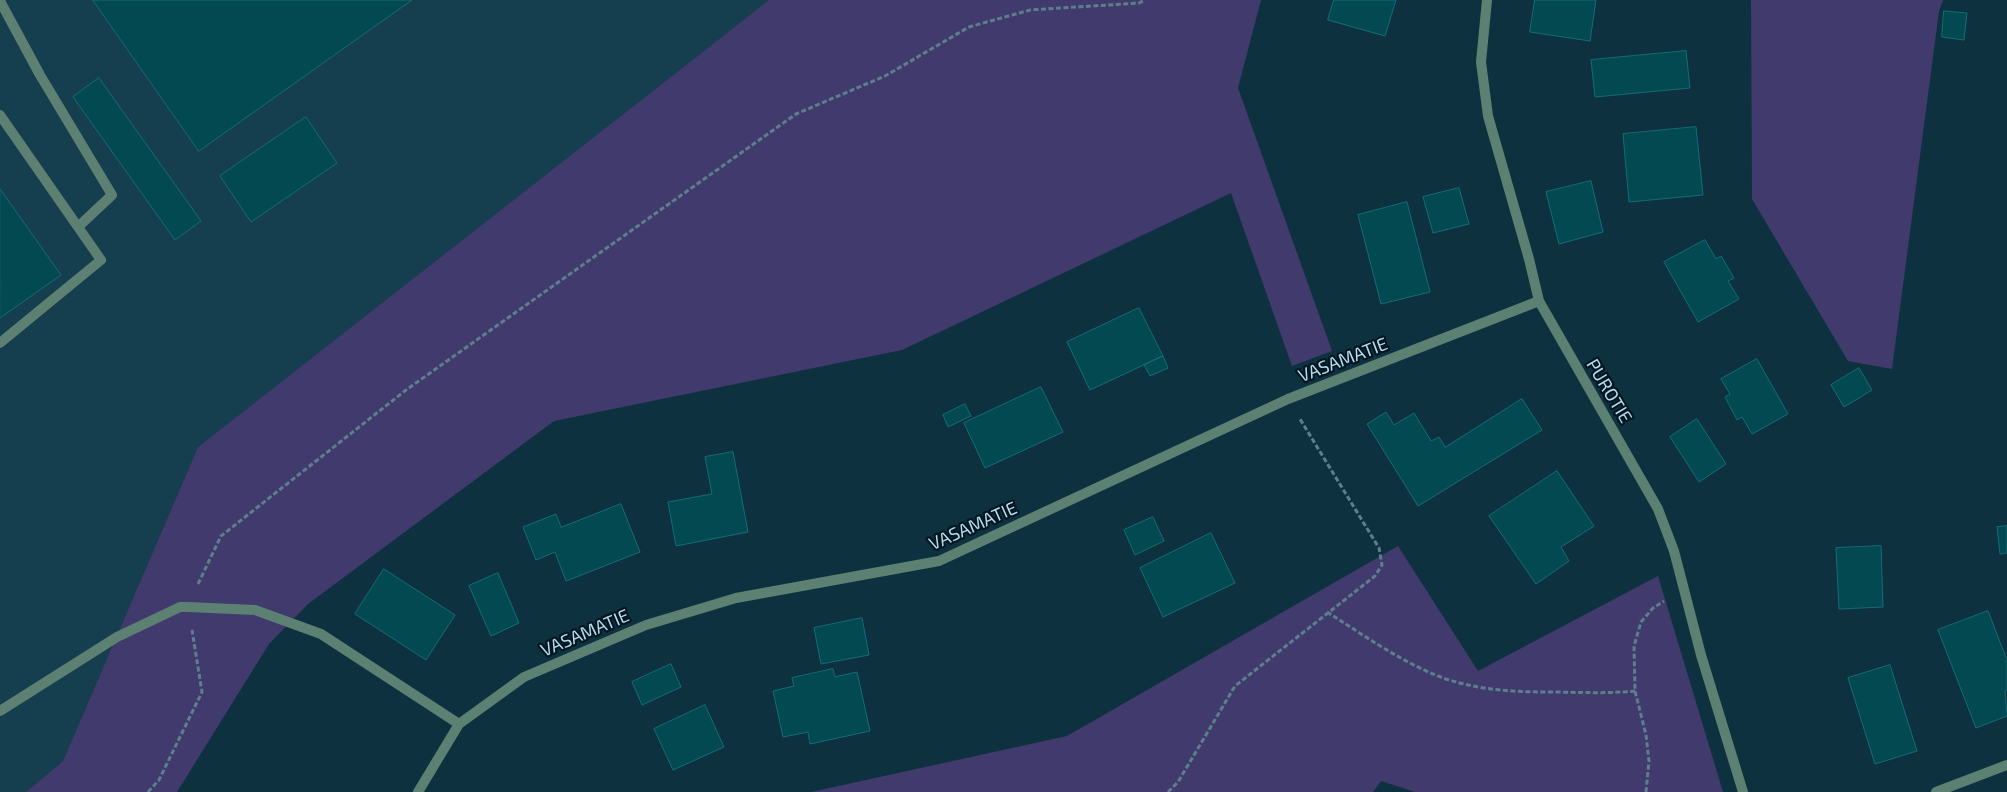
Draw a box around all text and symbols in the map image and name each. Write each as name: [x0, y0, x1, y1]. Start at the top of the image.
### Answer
street label: VASAMATIE: [1295, 333, 1391, 387]
street label: PUROTIE: [1582, 355, 1636, 427]
street label: VASAMATIE: [926, 497, 1020, 555]
street label: VASAMATIE: [538, 605, 632, 661]

